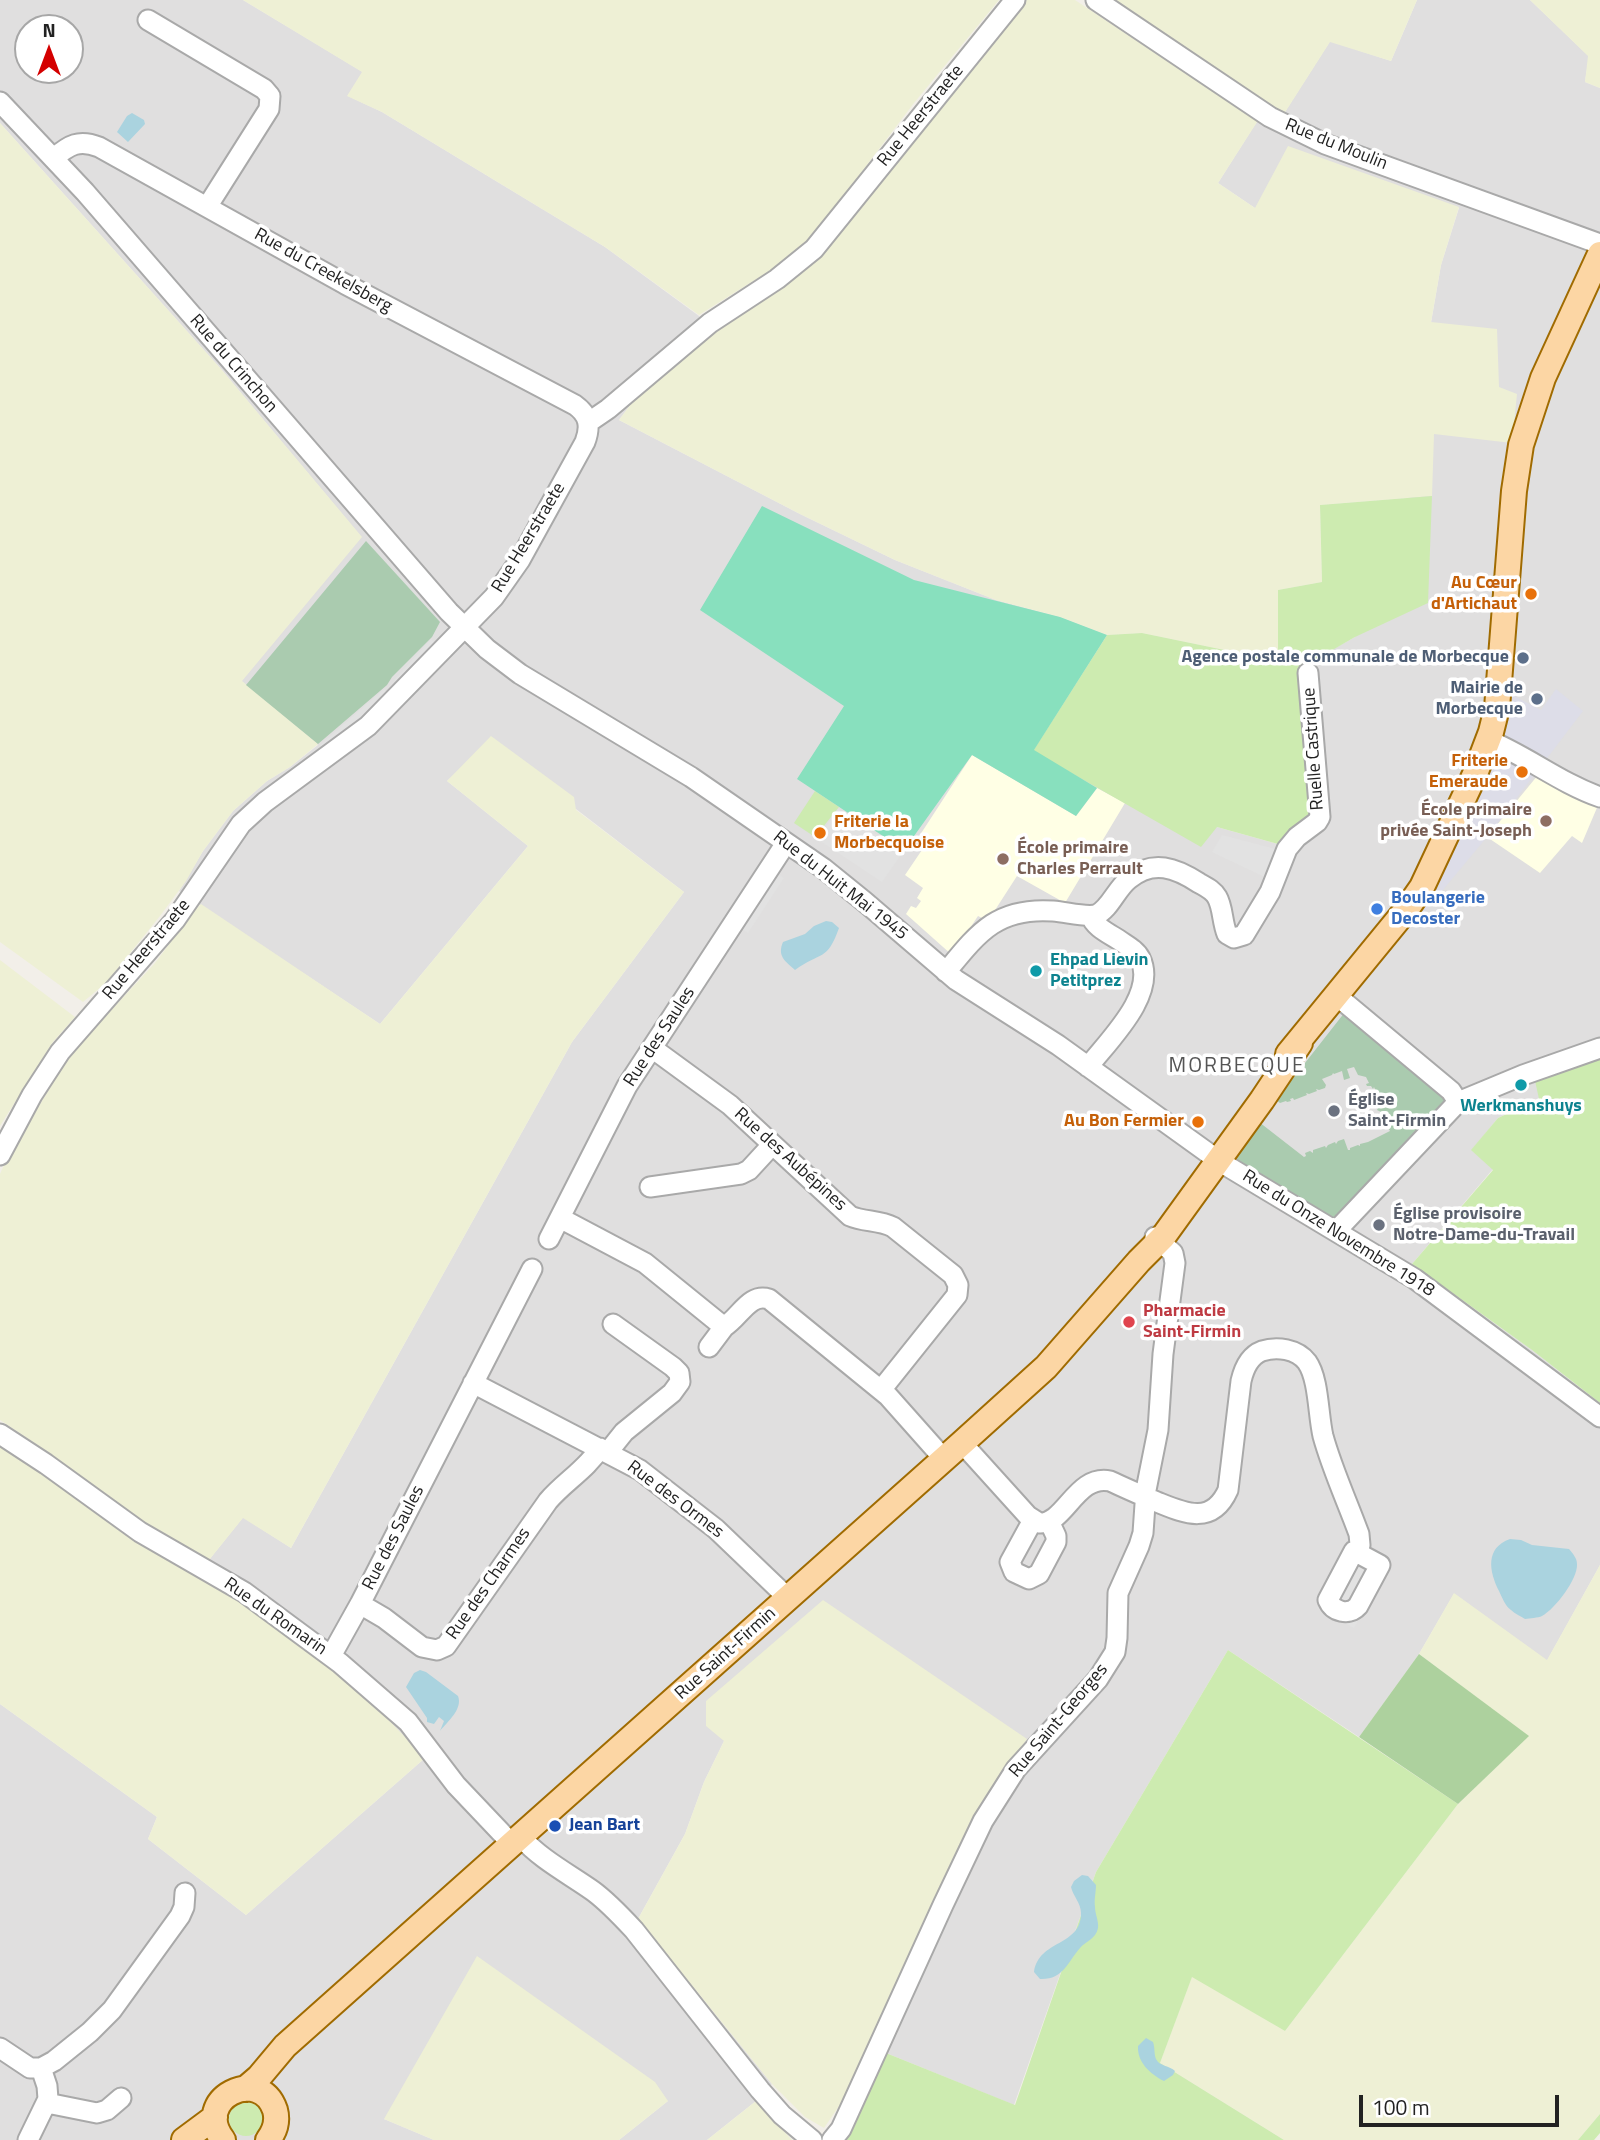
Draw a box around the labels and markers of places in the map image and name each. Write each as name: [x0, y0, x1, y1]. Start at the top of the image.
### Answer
place label: Au Cœur d'Artichaut: [1431, 573, 1517, 616]
marker: Au Cœur d'Artichaut: [1523, 586, 1539, 602]
place label: Agence postale communale de Morbecque: [1181, 647, 1509, 669]
marker: Agence postale communale de Morbecque: [1515, 650, 1531, 666]
place label: Mairie de Morbecque: [1435, 678, 1523, 720]
marker: Mairie de Morbecque: [1529, 691, 1545, 707]
place label: Friterie Emeraude: [1429, 751, 1508, 794]
marker: Friterie Emeraude: [1514, 764, 1530, 780]
place label: École primaire privée Saint-Joseph: [1380, 800, 1532, 842]
place label: Friterie la Morbecquoise: [834, 812, 944, 854]
marker: École primaire privée Saint-Joseph: [1538, 813, 1554, 829]
marker: Friterie la Morbecquoise: [812, 825, 828, 841]
place label: École primaire Charles Perrault: [1017, 838, 1143, 880]
marker: École primaire Charles Perrault: [995, 851, 1011, 867]
place label: Boulangerie Decoster: [1391, 888, 1485, 930]
marker: Boulangerie Decoster: [1369, 901, 1385, 917]
place label: Ehpad Lievin Petitprez: [1050, 950, 1149, 992]
marker: Ehpad Lievin Petitprez: [1028, 963, 1044, 979]
marker: Werkmanshuys: [1513, 1077, 1529, 1093]
place label: Église Saint-Firmin: [1348, 1090, 1446, 1132]
place label: Werkmanshuys: [1460, 1096, 1582, 1118]
marker: Église Saint-Firmin: [1326, 1103, 1342, 1119]
place label: Au Bon Fermier: [1064, 1111, 1184, 1133]
marker: Au Bon Fermier: [1190, 1114, 1206, 1130]
place label: Église provisoire Notre-Dame-du-Travail: [1393, 1204, 1575, 1246]
marker: Église provisoire Notre-Dame-du-Travail: [1371, 1217, 1387, 1233]
place label: Pharmacie Saint-Firmin: [1143, 1301, 1241, 1344]
marker: Pharmacie Saint-Firmin: [1121, 1314, 1137, 1330]
place label: Jean Bart: [569, 1815, 640, 1837]
marker: Jean Bart: [547, 1818, 563, 1834]

